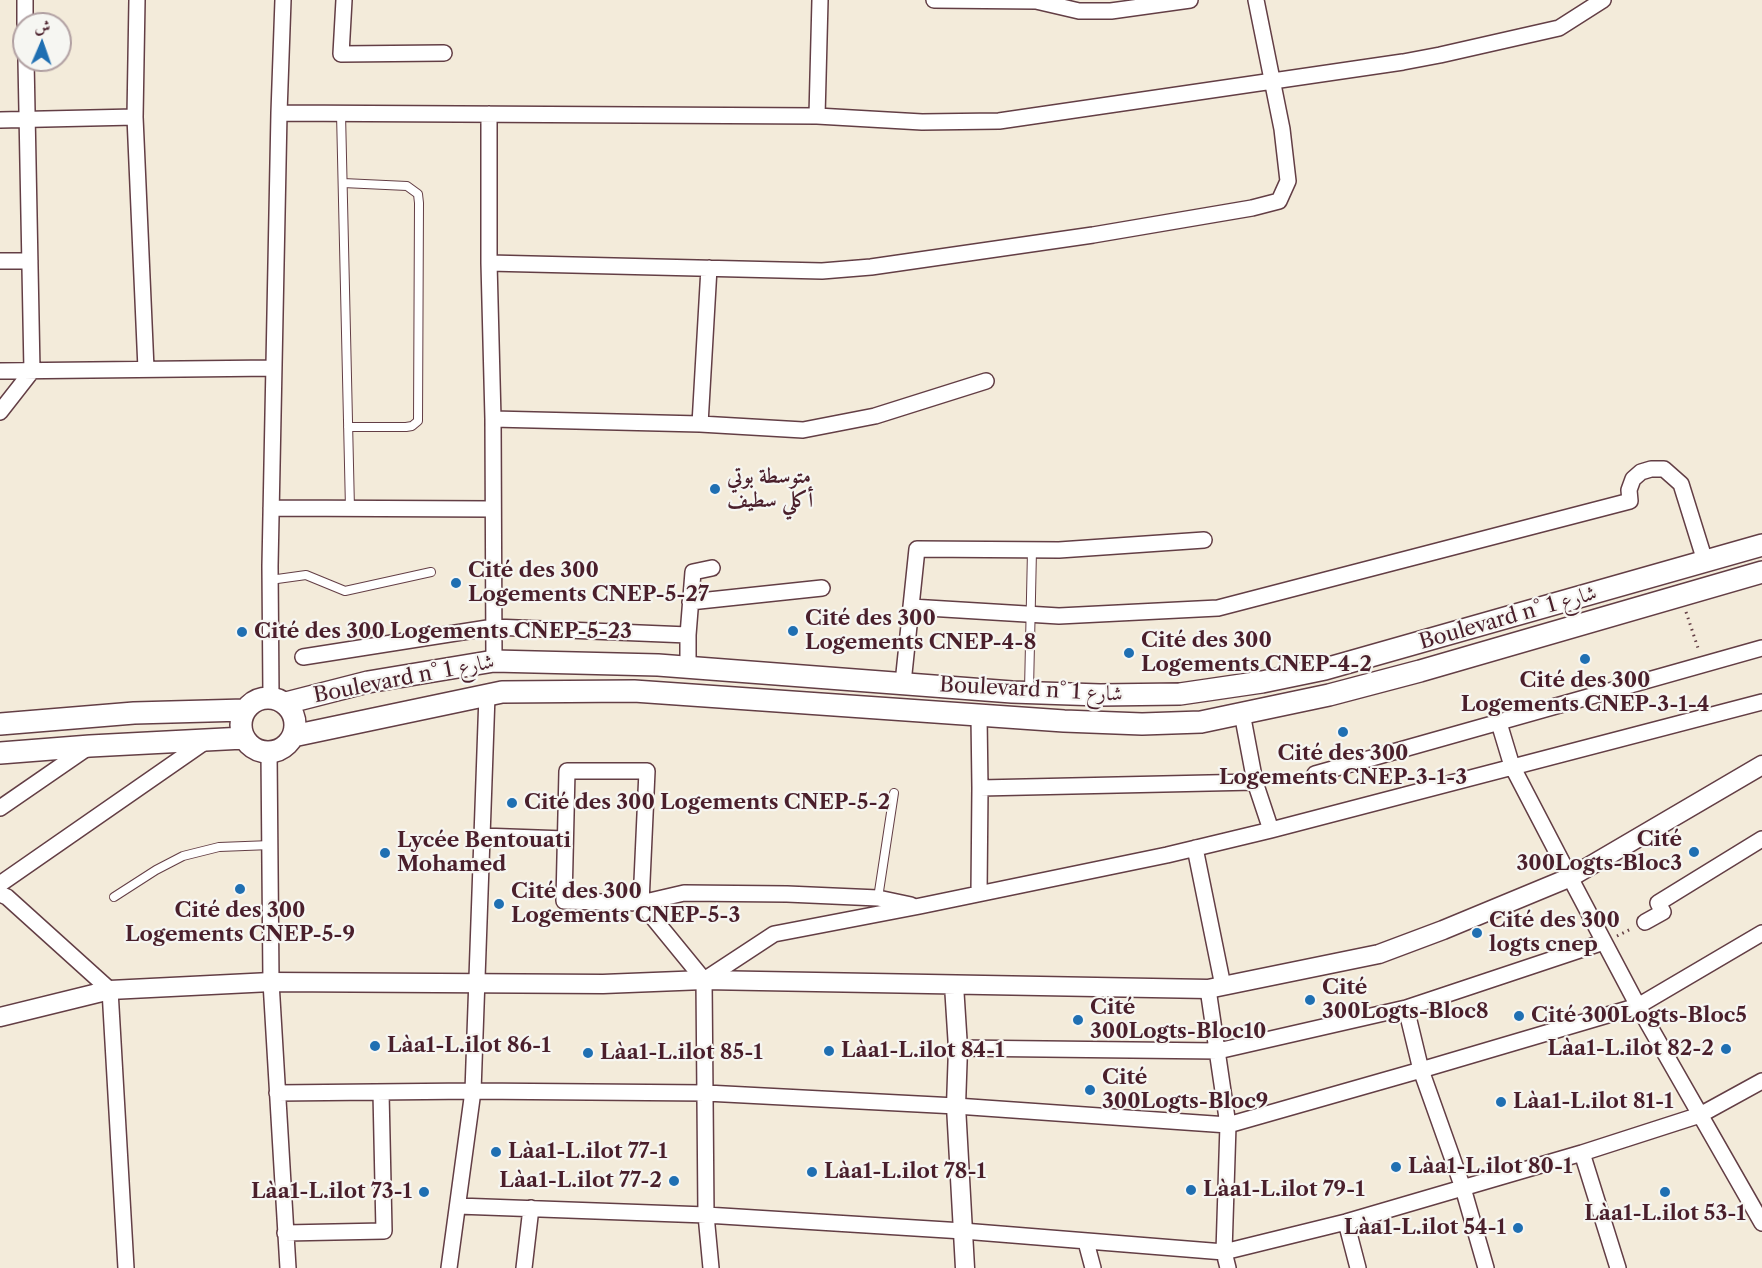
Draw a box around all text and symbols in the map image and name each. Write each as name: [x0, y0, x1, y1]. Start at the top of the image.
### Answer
north arrow: [12, 12, 72, 72]
text: ش: [34, 16, 51, 36]
place label: متوسطة بوتي أكلي سطيف: [727, 464, 813, 514]
marker: متوسطة بوتي أكلي سطيف: [708, 482, 722, 496]
place label: Cité des 300 Logements CNEP-5-27: [468, 558, 709, 608]
marker: Cité des 300 Logements CNEP-5-27: [449, 576, 463, 590]
street label: Boulevard n° شارع 1: [1416, 581, 1600, 655]
place label: Cité des 300 Logements CNEP-4-8: [805, 606, 1036, 656]
place label: Cité des 300 Logements CNEP-5-23: [254, 619, 632, 645]
marker: Cité des 300 Logements CNEP-4-8: [786, 624, 800, 638]
marker: Cité des 300 Logements CNEP-5-23: [235, 625, 249, 639]
place label: Cité des 300 Logements CNEP-4-2: [1141, 628, 1372, 678]
marker: Cité des 300 Logements CNEP-4-2: [1122, 646, 1136, 660]
street label: Boulevard n° شارع 1: [312, 649, 496, 709]
marker: Cité des 300 Logements CNEP-3-1-4: [1578, 652, 1592, 666]
place label: Cité des 300 Logements CNEP-3-1-4: [1461, 668, 1709, 718]
street label: Boulevard n° شارع 1: [939, 673, 1123, 707]
marker: Cité des 300 Logements CNEP-3-1-3: [1336, 725, 1350, 739]
place label: Cité des 300 Logements CNEP-3-1-3: [1219, 741, 1467, 791]
place label: Cité des 300 Logements CNEP-5-2: [524, 790, 890, 816]
marker: Cité des 300 Logements CNEP-5-2: [505, 796, 519, 810]
place label: Cité 300Logts-Bloc3: [1516, 827, 1682, 877]
place label: Lycée Bentouati Mohamed: [397, 828, 571, 878]
marker: Cité 300Logts-Bloc3: [1687, 845, 1701, 859]
marker: Lycée Bentouati Mohamed: [378, 846, 392, 860]
place label: Cité des 300 Logements CNEP-5-3: [511, 879, 740, 929]
marker: Cité des 300 Logements CNEP-5-9: [233, 882, 247, 896]
marker: Cité des 300 Logements CNEP-5-3: [492, 897, 506, 911]
place label: Cité des 300 Logements CNEP-5-9: [125, 898, 355, 948]
place label: Cité des 300 logts cnep: [1489, 908, 1620, 958]
marker: Cité des 300 logts cnep: [1470, 926, 1484, 940]
place label: Cité 300Logts-Bloc8: [1322, 975, 1489, 1025]
marker: Cité 300Logts-Bloc8: [1303, 993, 1317, 1007]
place label: Cité 300Logts-Bloc10: [1090, 995, 1266, 1045]
place label: Cité 300Logts-Bloc5: [1531, 1003, 1747, 1029]
marker: Cité 300Logts-Bloc5: [1512, 1009, 1526, 1023]
marker: Cité 300Logts-Bloc10: [1071, 1013, 1085, 1027]
place label: Làa1-L.ilot 86-1: [387, 1033, 551, 1059]
place label: Làa1-L.ilot 82-2: [1547, 1036, 1714, 1062]
place label: Làa1-L.ilot 84-1: [841, 1038, 1004, 1064]
marker: Làa1-L.ilot 86-1: [368, 1039, 382, 1053]
place label: Làa1-L.ilot 85-1: [600, 1040, 763, 1066]
marker: Làa1-L.ilot 82-2: [1719, 1042, 1733, 1056]
marker: Làa1-L.ilot 84-1: [822, 1044, 836, 1058]
marker: Làa1-L.ilot 85-1: [581, 1046, 595, 1060]
place label: Cité 300Logts-Bloc9: [1102, 1065, 1268, 1115]
marker: Cité 300Logts-Bloc9: [1083, 1083, 1097, 1097]
place label: Làa1-L.ilot 81-1: [1513, 1089, 1673, 1115]
marker: Làa1-L.ilot 81-1: [1494, 1095, 1508, 1109]
place label: Làa1-L.ilot 77-1: [508, 1139, 667, 1165]
marker: Làa1-L.ilot 77-1: [489, 1145, 503, 1159]
place label: Làa1-L.ilot 80-1: [1408, 1154, 1572, 1180]
place label: Làa1-L.ilot 78-1: [824, 1159, 986, 1185]
marker: Làa1-L.ilot 80-1: [1389, 1160, 1403, 1174]
marker: Làa1-L.ilot 78-1: [805, 1165, 819, 1179]
place label: Làa1-L.ilot 77-2: [499, 1168, 662, 1194]
marker: Làa1-L.ilot 77-2: [667, 1174, 681, 1188]
place label: Làa1-L.ilot 79-1: [1203, 1177, 1365, 1203]
place label: Làa1-L.ilot 73-1: [251, 1179, 412, 1205]
marker: Làa1-L.ilot 79-1: [1184, 1183, 1198, 1197]
marker: Làa1-L.ilot 73-1: [417, 1185, 431, 1199]
marker: Làa1-L.ilot 53-1: [1658, 1185, 1672, 1199]
place label: Làa1-L.ilot 53-1: [1584, 1201, 1746, 1227]
place label: Làa1-L.ilot 54-1: [1344, 1215, 1506, 1241]
marker: Làa1-L.ilot 54-1: [1511, 1221, 1525, 1235]

